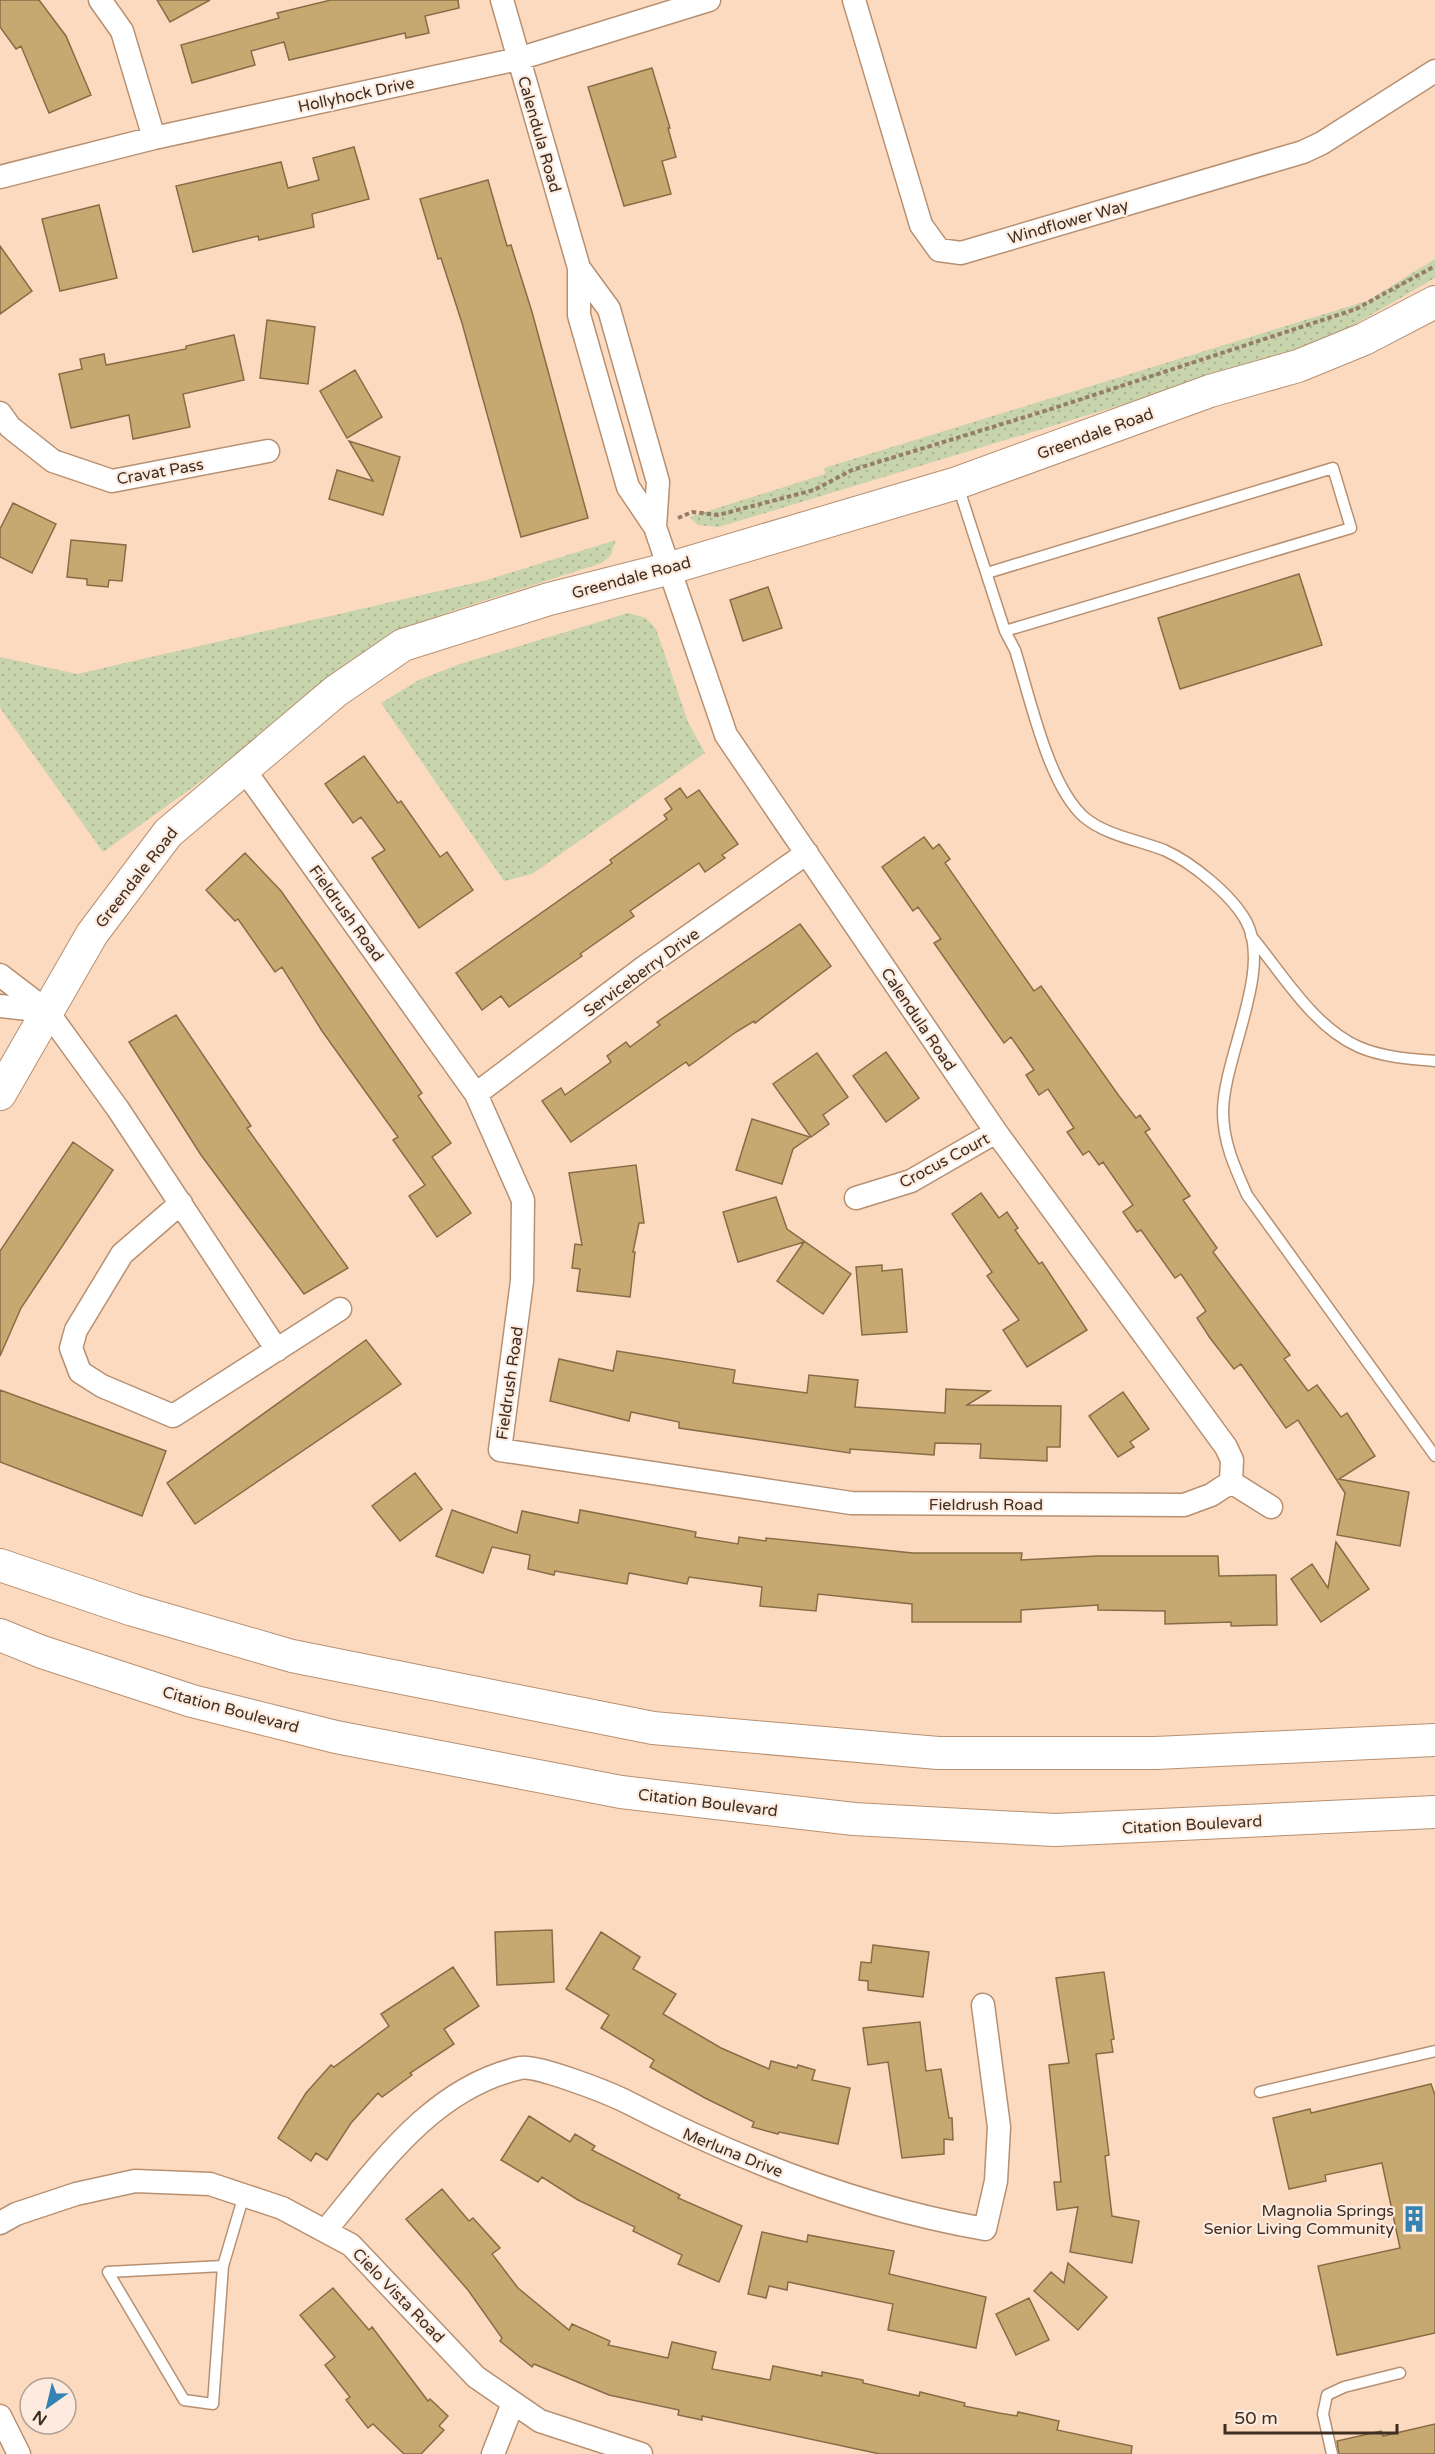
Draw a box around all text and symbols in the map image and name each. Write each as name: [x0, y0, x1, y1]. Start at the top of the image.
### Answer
street label: Hollyhock Drive: [296, 73, 416, 117]
street label: Calendula Road: [513, 74, 565, 195]
street label: Windflower Way: [1006, 195, 1131, 249]
street label: Greendale Road: [1034, 404, 1156, 464]
street label: Cravat Pass: [115, 454, 205, 489]
street label: Greendale Road: [570, 552, 693, 603]
street label: Greendale Road: [91, 823, 182, 932]
street label: Fieldrush Road: [304, 861, 388, 966]
street label: Serviceberry Drive: [580, 924, 704, 1022]
street label: Calendula Road: [876, 964, 960, 1075]
street label: Crocus Court: [896, 1129, 993, 1193]
street label: Fieldrush Road: [492, 1325, 528, 1441]
street label: Fieldrush Road: [929, 1495, 1043, 1515]
street label: Citation Boulevard: [160, 1682, 301, 1738]
street label: Citation Boulevard: [637, 1785, 779, 1821]
street label: Citation Boulevard: [1121, 1811, 1263, 1839]
street label: Merluna Drive: [680, 2124, 786, 2182]
place label: Magnolia Springs Senior Living Community: [1204, 2201, 1394, 2239]
building icon: Magnolia Springs Senior Living Community: [1399, 2204, 1429, 2234]
street label: Cielo Vista Road: [348, 2244, 449, 2347]
north arrow: [18, 2376, 78, 2436]
scale bar: [1225, 2397, 1398, 2435]
text: N: [29, 2406, 51, 2429]
text: 50 m: [1234, 2407, 1278, 2429]

